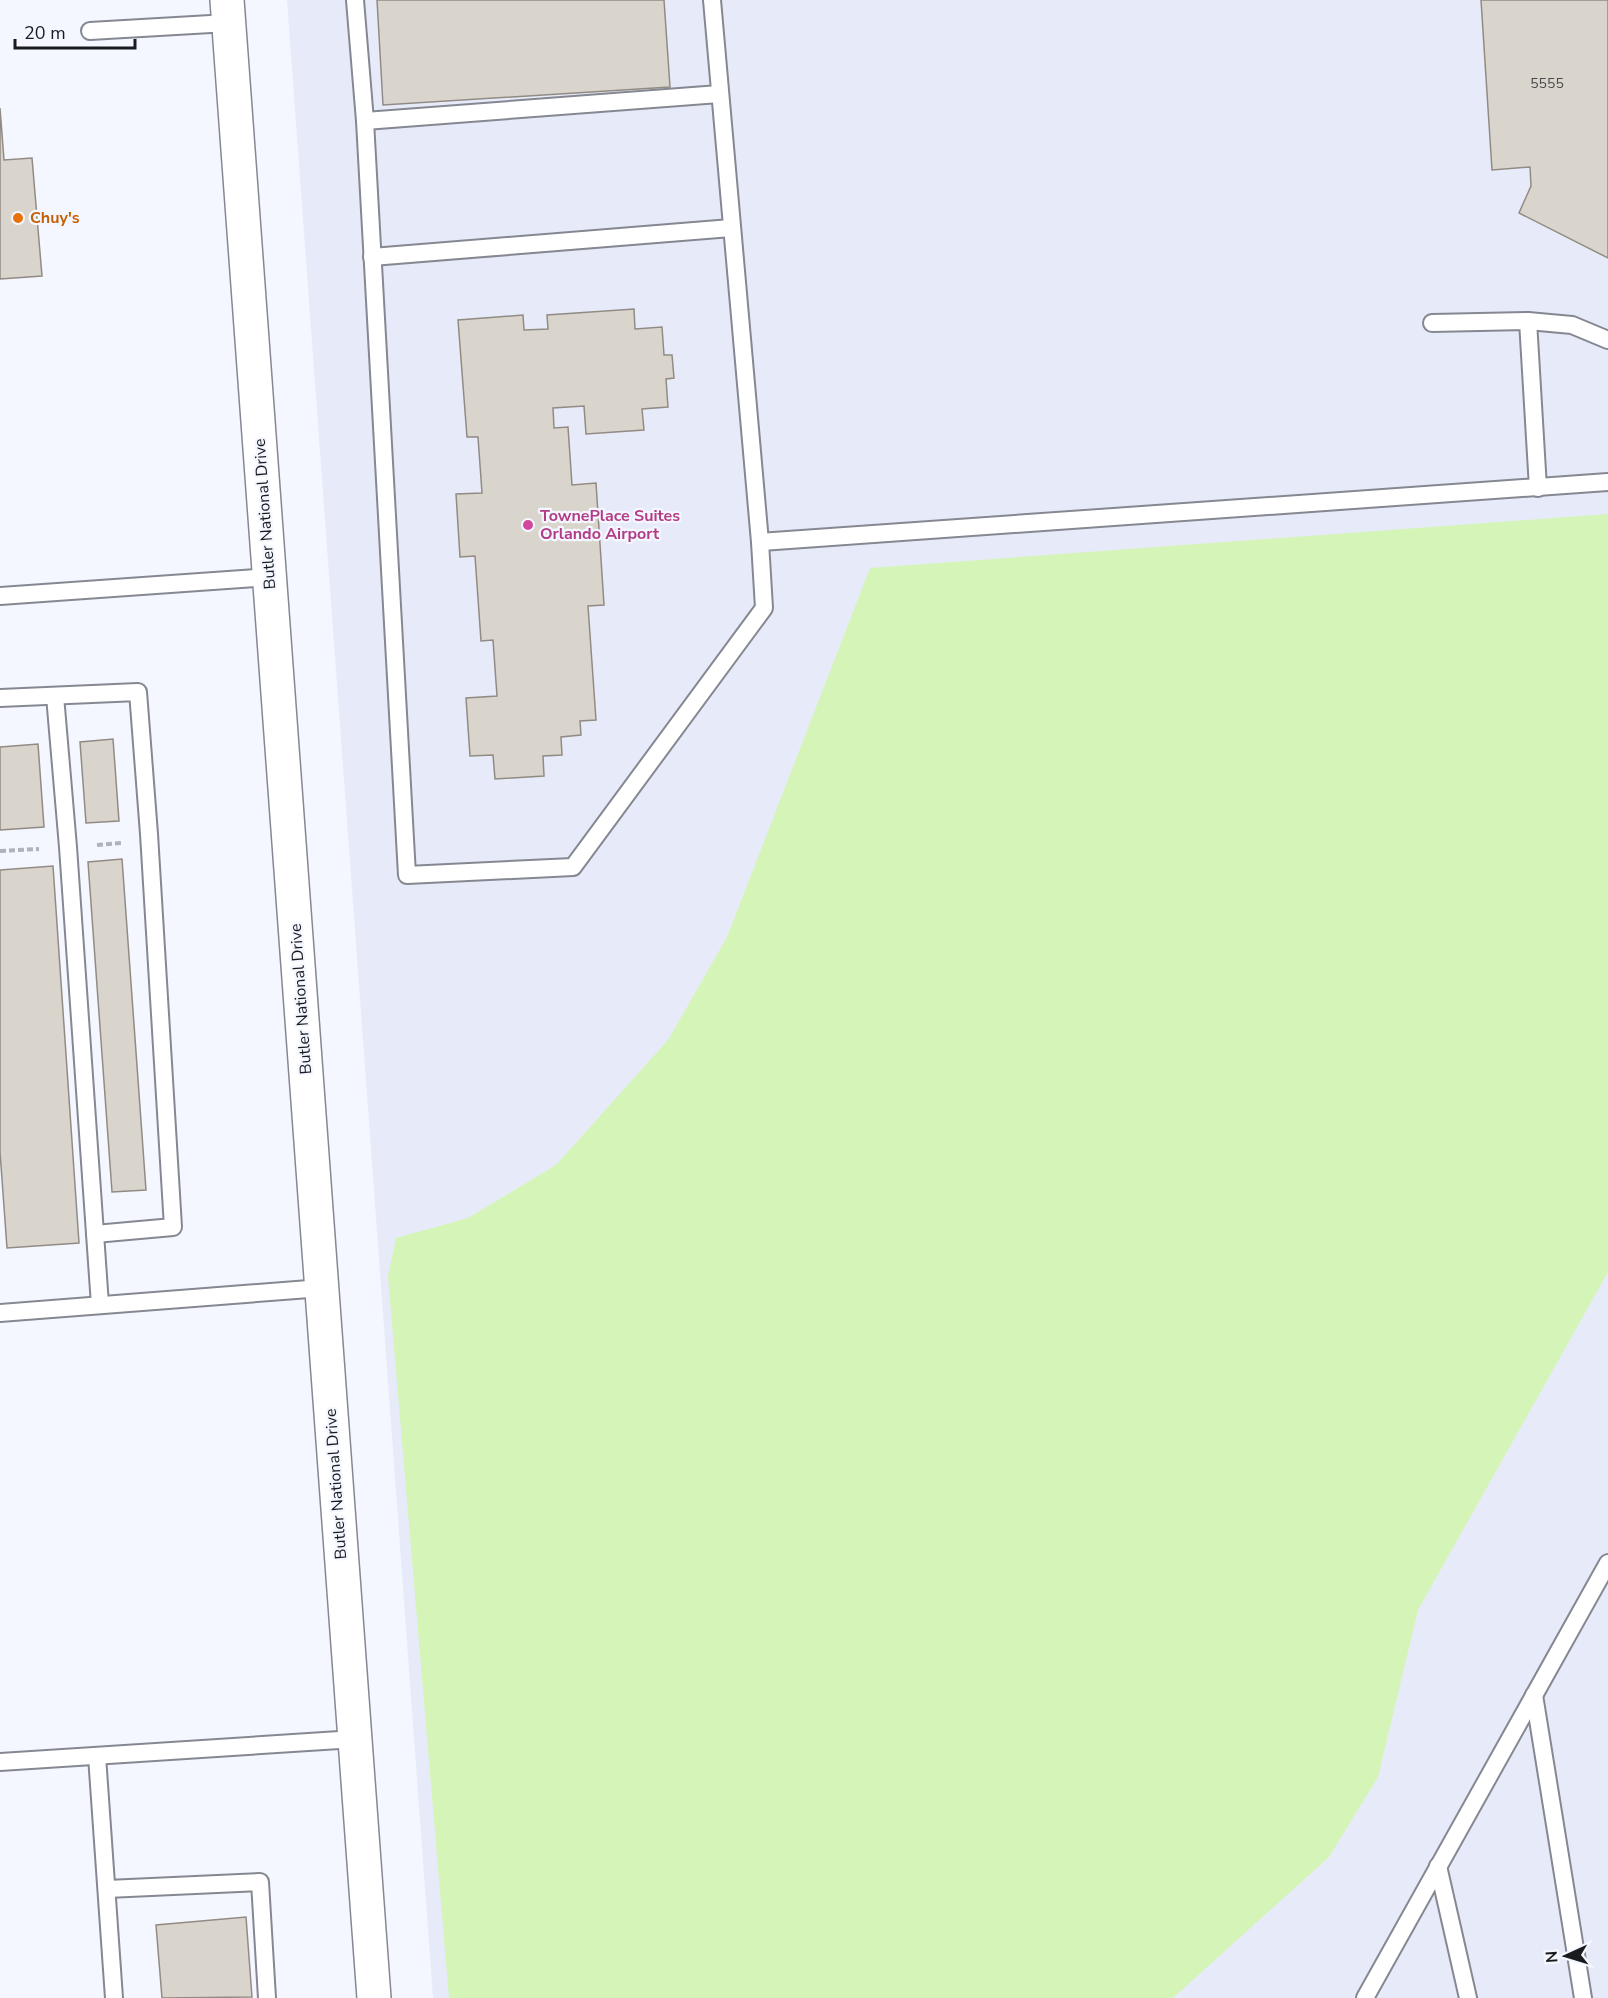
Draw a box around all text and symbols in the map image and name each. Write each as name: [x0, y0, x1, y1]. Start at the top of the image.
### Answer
scale bar: [15, 12, 135, 50]
text: 20 m: [24, 21, 66, 45]
house number: 5555: [1530, 74, 1564, 93]
place label: Chuy's: [30, 207, 80, 229]
marker: Chuy's: [11, 211, 25, 225]
street label: Butler National Drive: [249, 438, 281, 590]
place label: TownePlace Suites Orlando Airport: [540, 505, 680, 545]
marker: TownePlace Suites Orlando Airport: [521, 518, 535, 532]
street label: Butler National Drive: [285, 923, 317, 1075]
street label: Butler National Drive: [320, 1408, 352, 1560]
north arrow: [1536, 1926, 1596, 1986]
text: N: [1541, 1950, 1563, 1964]

